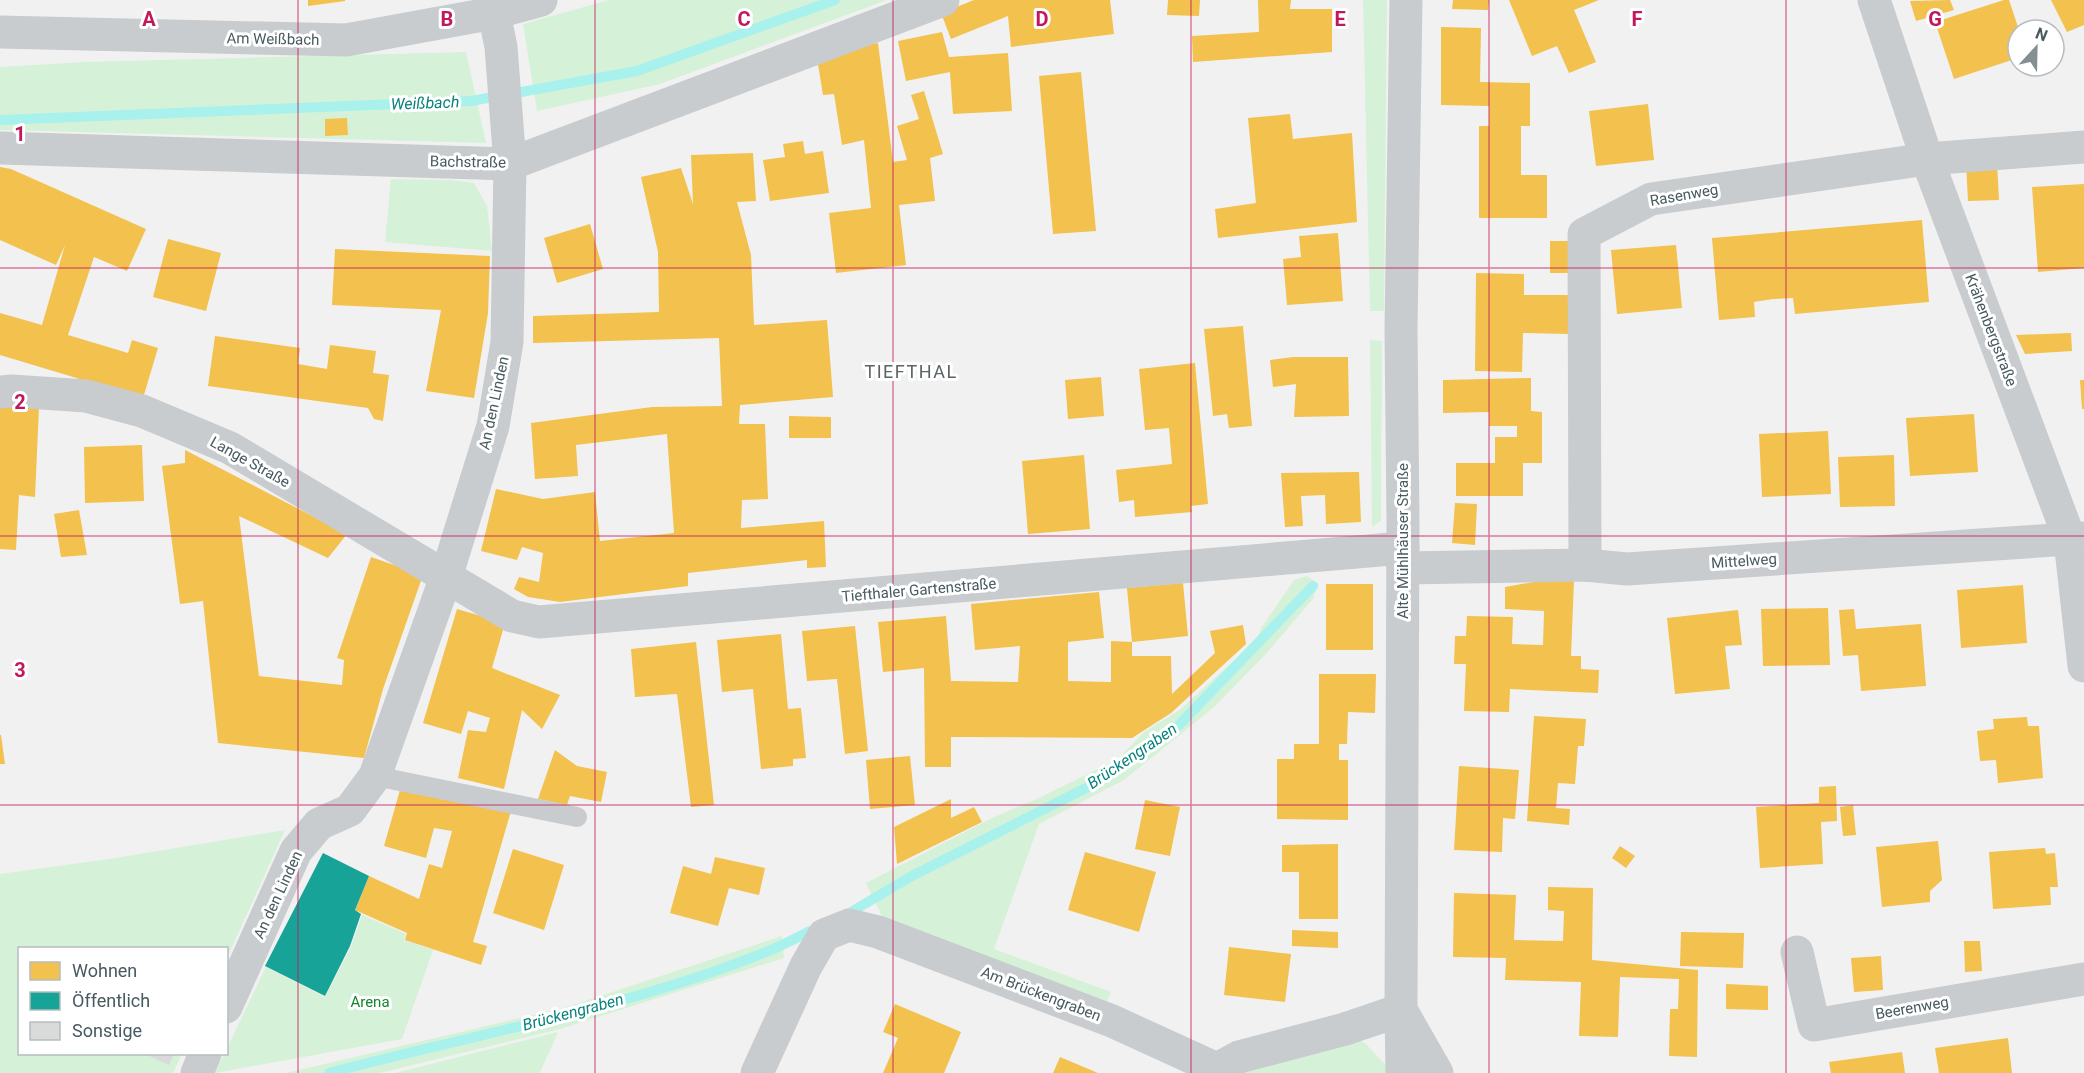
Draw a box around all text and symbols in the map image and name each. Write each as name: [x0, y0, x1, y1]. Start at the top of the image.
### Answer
text: A: [142, 7, 156, 31]
text: B: [441, 7, 453, 31]
text: C: [737, 7, 751, 31]
text: D: [1036, 7, 1049, 31]
text: E: [1334, 7, 1346, 31]
text: F: [1632, 7, 1643, 31]
text: G: [1928, 7, 1942, 31]
north arrow: [2006, 18, 2066, 78]
text: N: [2033, 24, 2050, 45]
street label: Am Weißbach: [226, 29, 320, 49]
water label: Weißbach: [390, 92, 460, 114]
text: 1: [14, 122, 26, 146]
street label: Bachstraße: [430, 152, 506, 172]
street label: Rasenweg: [1648, 180, 1720, 210]
street label: Krähenbergstraße: [1961, 271, 2021, 389]
street label: An den Linden: [475, 355, 513, 451]
district label: TIEFTHAL: [864, 361, 958, 382]
text: 2: [14, 390, 26, 414]
street label: Lange Straße: [207, 433, 293, 491]
street label: Alte Mühlhäuser Straße: [1394, 463, 1412, 619]
street label: Mittelweg: [1711, 550, 1777, 572]
street label: Tiefthaler Gartenstraße: [841, 574, 997, 606]
text: 3: [14, 658, 26, 682]
water label: Brückengraben: [1084, 719, 1180, 793]
street label: An den Linden: [250, 848, 306, 942]
legend: [18, 947, 228, 1055]
text: Wohnen: [72, 960, 137, 981]
street label: Am Brückengraben: [979, 963, 1103, 1025]
water label: Brückengraben: [520, 989, 626, 1035]
text: Öffentlich: [72, 990, 150, 1011]
park label: Arena: [350, 993, 390, 1011]
street label: Beerenweg: [1874, 993, 1950, 1023]
text: Sonstige: [72, 1020, 142, 1041]

